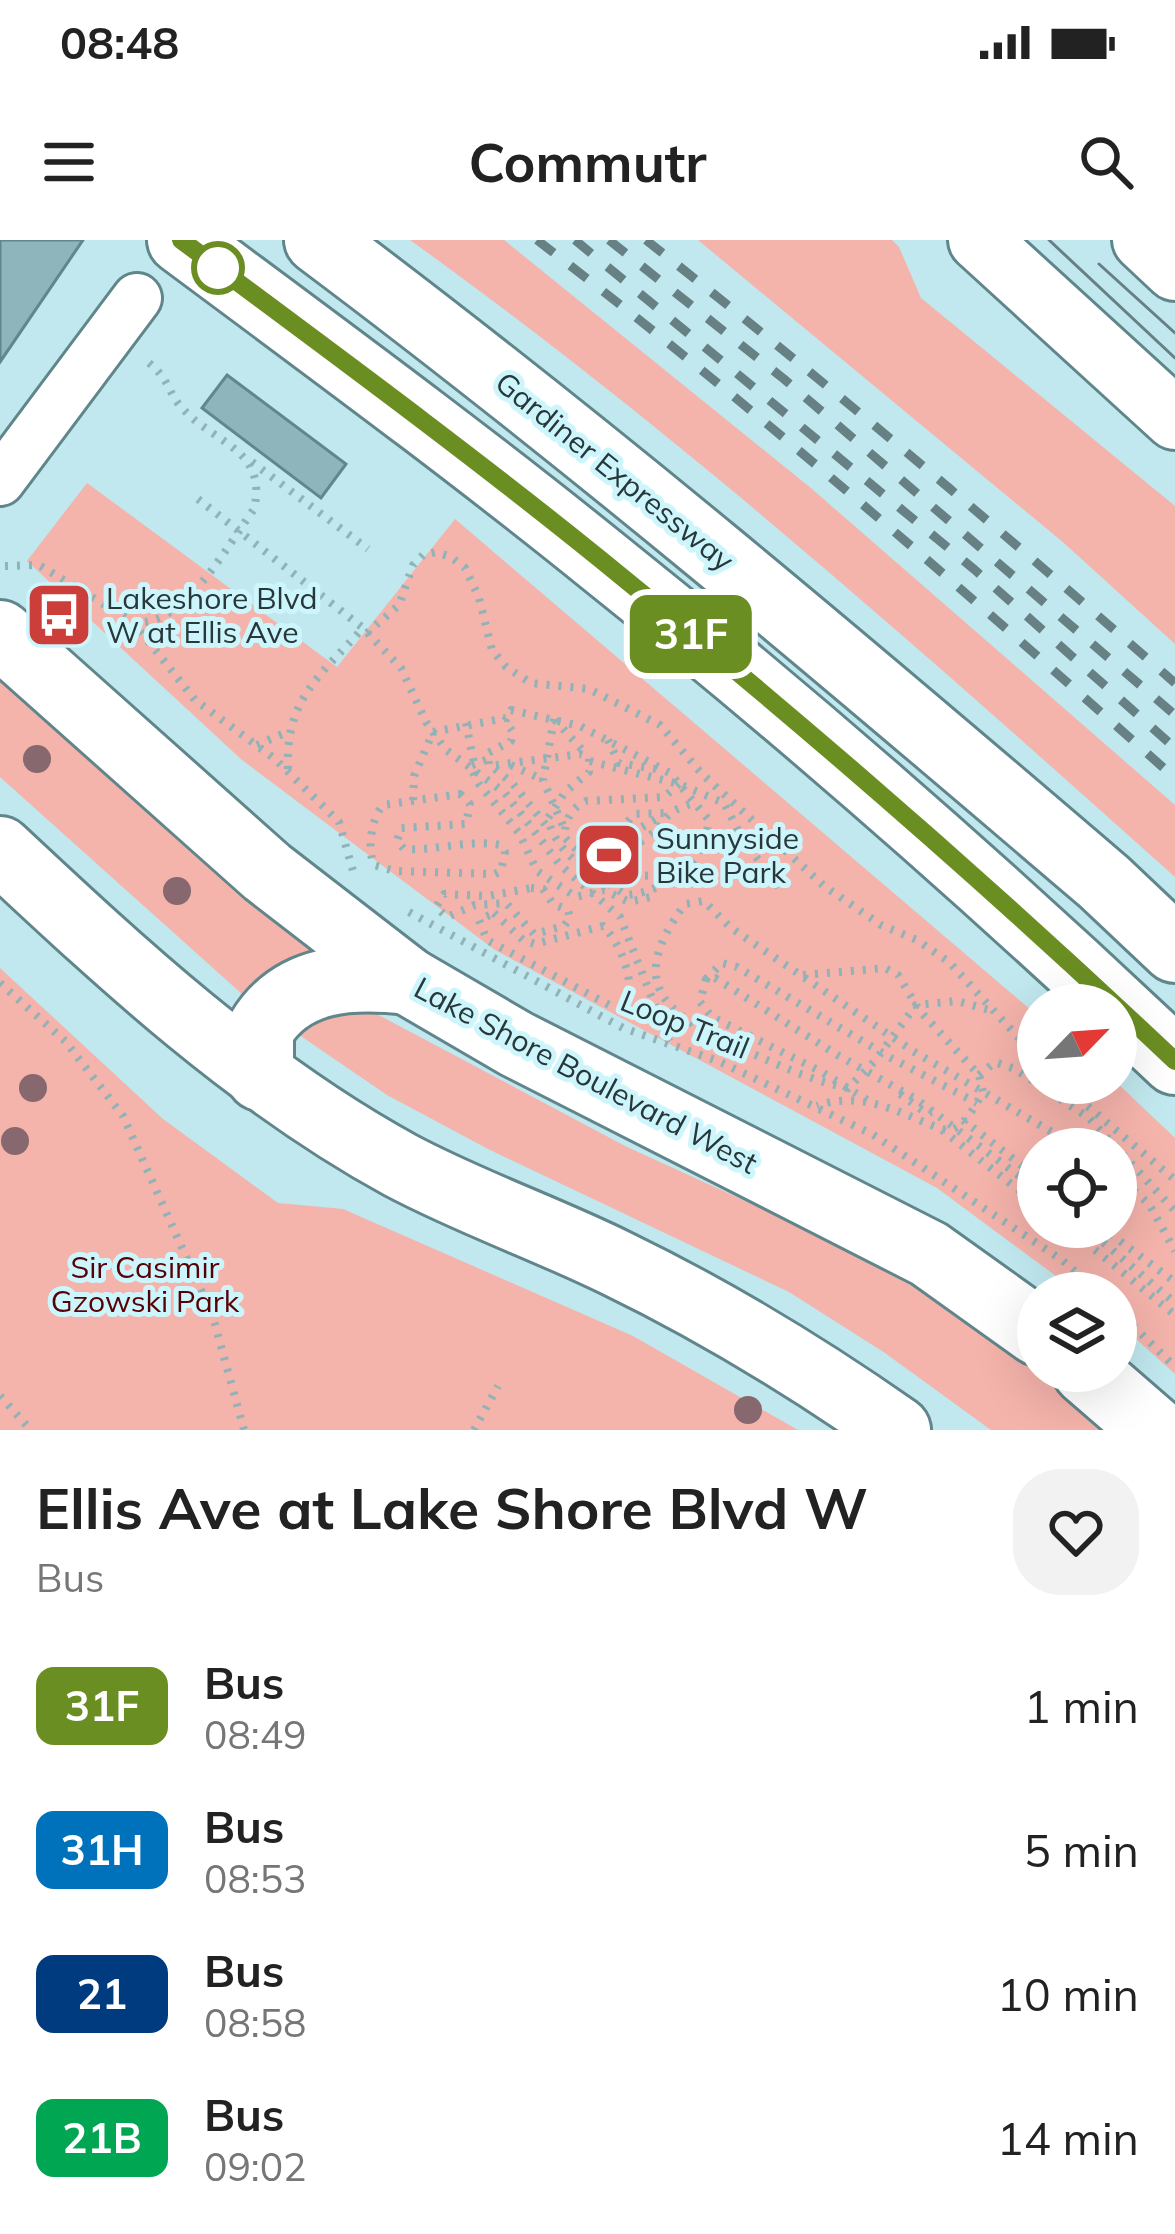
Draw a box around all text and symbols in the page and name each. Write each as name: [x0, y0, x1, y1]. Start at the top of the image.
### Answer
text: 08:48: [60, 14, 179, 70]
text: Commutr: [468, 128, 707, 196]
icon: menu: [36, 129, 102, 195]
icon: search: [1073, 129, 1139, 195]
unlabelled marker: [193, 243, 243, 293]
street label: Gardiner Expressway: [488, 363, 742, 579]
place label: Lakeshore Blvd W at Ellis Ave: [106, 579, 317, 651]
bus stop icon: Lakeshore Blvd W at Ellis Ave: [24, 580, 94, 650]
line badge: 31F: [622, 595, 760, 673]
text: 31F: [654, 607, 728, 660]
place label: Sunnyside Bike Park: [656, 819, 799, 891]
sports icon: Sunnyside Bike Park: [574, 820, 644, 890]
street label: Lake Shore Boulevard West: [408, 968, 764, 1182]
street label: Loop Trail: [615, 981, 755, 1067]
north arrow: [1017, 984, 1137, 1104]
map controls: [1017, 984, 1137, 1392]
button: locate: [1017, 1128, 1137, 1248]
park label: Sir Casimir Gzowski Park: [51, 1248, 240, 1320]
button: layers: [1017, 1272, 1137, 1392]
button: heart: [1013, 1469, 1139, 1595]
text: Ellis Ave at Lake Shore Blvd W: [36, 1472, 868, 1543]
text: Bus: [36, 1553, 104, 1602]
text: Bus: [204, 1654, 284, 1710]
text: 1 min: [1024, 1678, 1139, 1734]
text: 31F: [65, 1679, 139, 1732]
text: 08:49: [204, 1710, 307, 1759]
text: Bus: [204, 1798, 284, 1854]
text: 5 min: [1024, 1822, 1139, 1878]
text: 31H: [61, 1823, 143, 1876]
text: 08:53: [204, 1854, 307, 1903]
text: Bus: [204, 1942, 284, 1998]
text: 10 min: [997, 1966, 1139, 2022]
text: 21: [77, 1967, 127, 2020]
text: 08:58: [204, 1998, 307, 2047]
text: Bus: [204, 2086, 284, 2142]
text: 14 min: [997, 2110, 1139, 2166]
text: 21B: [62, 2111, 142, 2164]
text: 09:02: [204, 2142, 307, 2191]

